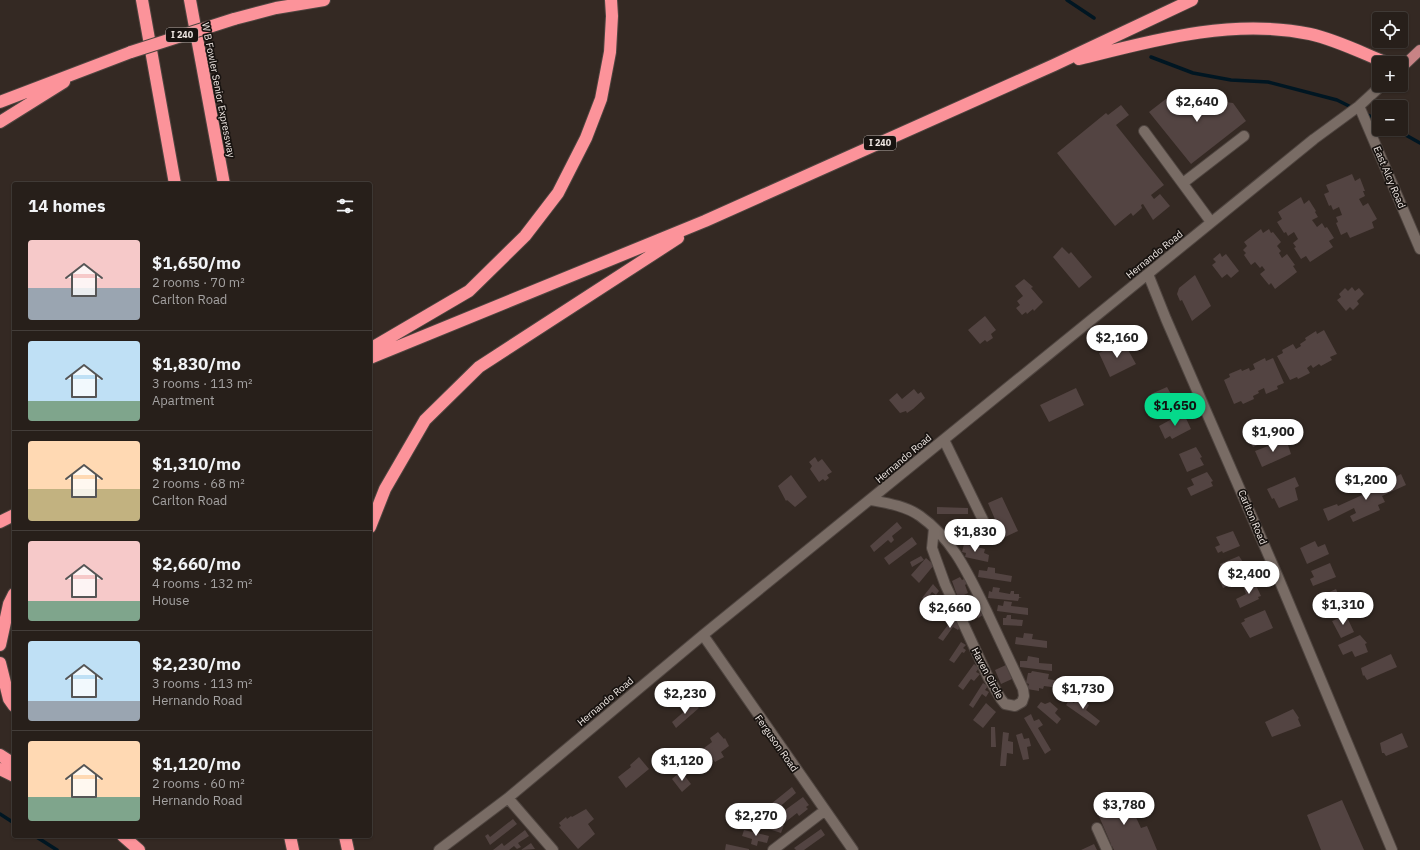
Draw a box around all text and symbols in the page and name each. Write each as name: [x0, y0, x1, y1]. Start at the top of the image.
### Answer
map controls: [1372, 12, 1408, 136]
button: locate: [1372, 12, 1408, 48]
street label: W B Fowler Senior Expressway: [199, 21, 238, 159]
road number: I 240: [166, 28, 198, 42]
button: +: [1372, 56, 1408, 92]
pin: $2,640: [1164, 89, 1230, 123]
text: $2,640: [1175, 93, 1219, 110]
button: −: [1372, 100, 1408, 136]
road number: I 240: [864, 136, 896, 150]
street label: East Alcy Road: [1371, 144, 1408, 210]
text: 14 homes: [28, 195, 105, 217]
icon: filters: [334, 195, 356, 217]
street label: Hernando Road: [1123, 227, 1185, 281]
text: $1,650/mo: [152, 252, 241, 274]
icon: home: [60, 256, 108, 304]
text: 2 rooms · 70 m²: [152, 274, 245, 291]
text: Carlton Road: [152, 291, 227, 308]
pin: $2,160: [1084, 325, 1150, 359]
text: $2,160: [1095, 329, 1139, 346]
text: $1,830/mo: [152, 353, 241, 375]
icon: home: [60, 357, 108, 405]
text: 3 rooms · 113 m²: [152, 375, 253, 392]
text: Apartment: [152, 392, 215, 409]
pin: $1,650: [1142, 393, 1208, 427]
text: $1,650: [1153, 397, 1197, 414]
pin: $1,900: [1240, 419, 1306, 453]
text: $1,900: [1251, 423, 1295, 440]
street label: Hernando Road: [872, 431, 934, 486]
text: $1,310/mo: [152, 453, 241, 475]
icon: home: [60, 457, 108, 505]
pin: $1,200: [1333, 467, 1399, 501]
text: $1,200: [1344, 471, 1388, 488]
text: 2 rooms · 68 m²: [152, 475, 245, 492]
street label: Carlton Road: [1235, 488, 1270, 546]
text: Carlton Road: [152, 492, 227, 509]
pin: $1,830: [942, 519, 1008, 553]
text: $1,830: [953, 523, 997, 540]
text: $2,660/mo: [152, 553, 241, 575]
icon: home: [60, 557, 108, 605]
pin: $2,400: [1216, 561, 1282, 595]
text: $2,400: [1227, 565, 1271, 582]
text: 4 rooms · 132 m²: [152, 575, 253, 592]
text: House: [152, 592, 189, 609]
pin: $1,310: [1310, 592, 1376, 626]
pin: $2,660: [917, 595, 983, 629]
text: $1,310: [1321, 596, 1365, 613]
text: $2,660: [928, 599, 972, 616]
street label: Haven Circle: [969, 645, 1007, 702]
text: $2,230/mo: [152, 653, 241, 675]
icon: home: [60, 657, 108, 705]
street label: Hernando Road: [574, 674, 636, 729]
text: 3 rooms · 113 m²: [152, 675, 253, 692]
pin: $1,730: [1050, 676, 1116, 710]
text: $1,730: [1061, 680, 1105, 697]
pin: $2,230: [652, 681, 718, 715]
text: $2,230: [663, 685, 707, 702]
text: Hernando Road: [152, 692, 243, 709]
street label: Ferguson Road: [752, 712, 801, 774]
pin: $1,120: [649, 748, 715, 782]
text: $1,120: [660, 752, 704, 769]
text: $1,120/mo: [152, 753, 241, 775]
icon: home: [60, 757, 108, 805]
text: 2 rooms · 60 m²: [152, 775, 245, 792]
text: Hernando Road: [152, 792, 243, 809]
pin: $3,780: [1091, 792, 1157, 826]
text: $3,780: [1102, 796, 1146, 813]
pin: $2,270: [723, 803, 789, 837]
text: $2,270: [734, 807, 778, 824]

